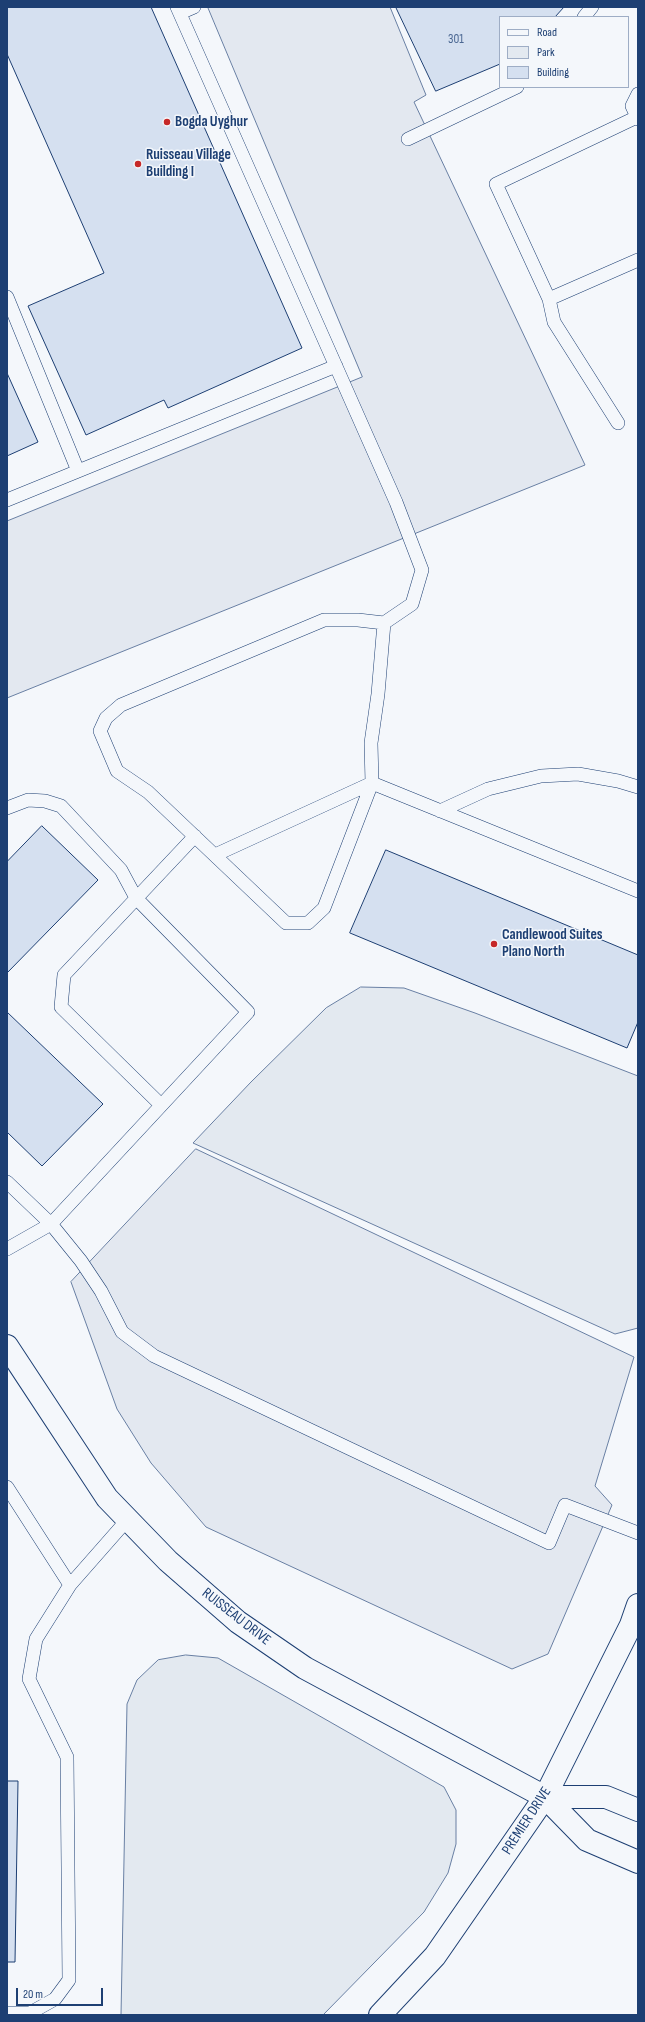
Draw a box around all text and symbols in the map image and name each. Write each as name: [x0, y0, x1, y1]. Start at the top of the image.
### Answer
legend: [499, 16, 629, 88]
text: Road: [537, 25, 557, 40]
house number: 301: [448, 32, 464, 48]
text: Park: [537, 45, 555, 60]
text: Building: [537, 65, 569, 80]
place label: Bogda Uyghur: [175, 113, 248, 131]
marker: Bogda Uyghur: [162, 117, 172, 127]
place label: Ruisseau Village Building I: [146, 146, 231, 181]
marker: Ruisseau Village Building I: [133, 159, 143, 169]
place label: Candlewood Suites Plano North: [502, 926, 603, 961]
marker: Candlewood Suites Plano North: [489, 939, 499, 949]
street label: RUISSEAU DRIVE: [198, 1585, 274, 1649]
street label: PREMIER DRIVE: [498, 1784, 556, 1858]
scale bar: [18, 1980, 105, 2006]
text: 20 m: [23, 1987, 43, 2002]

